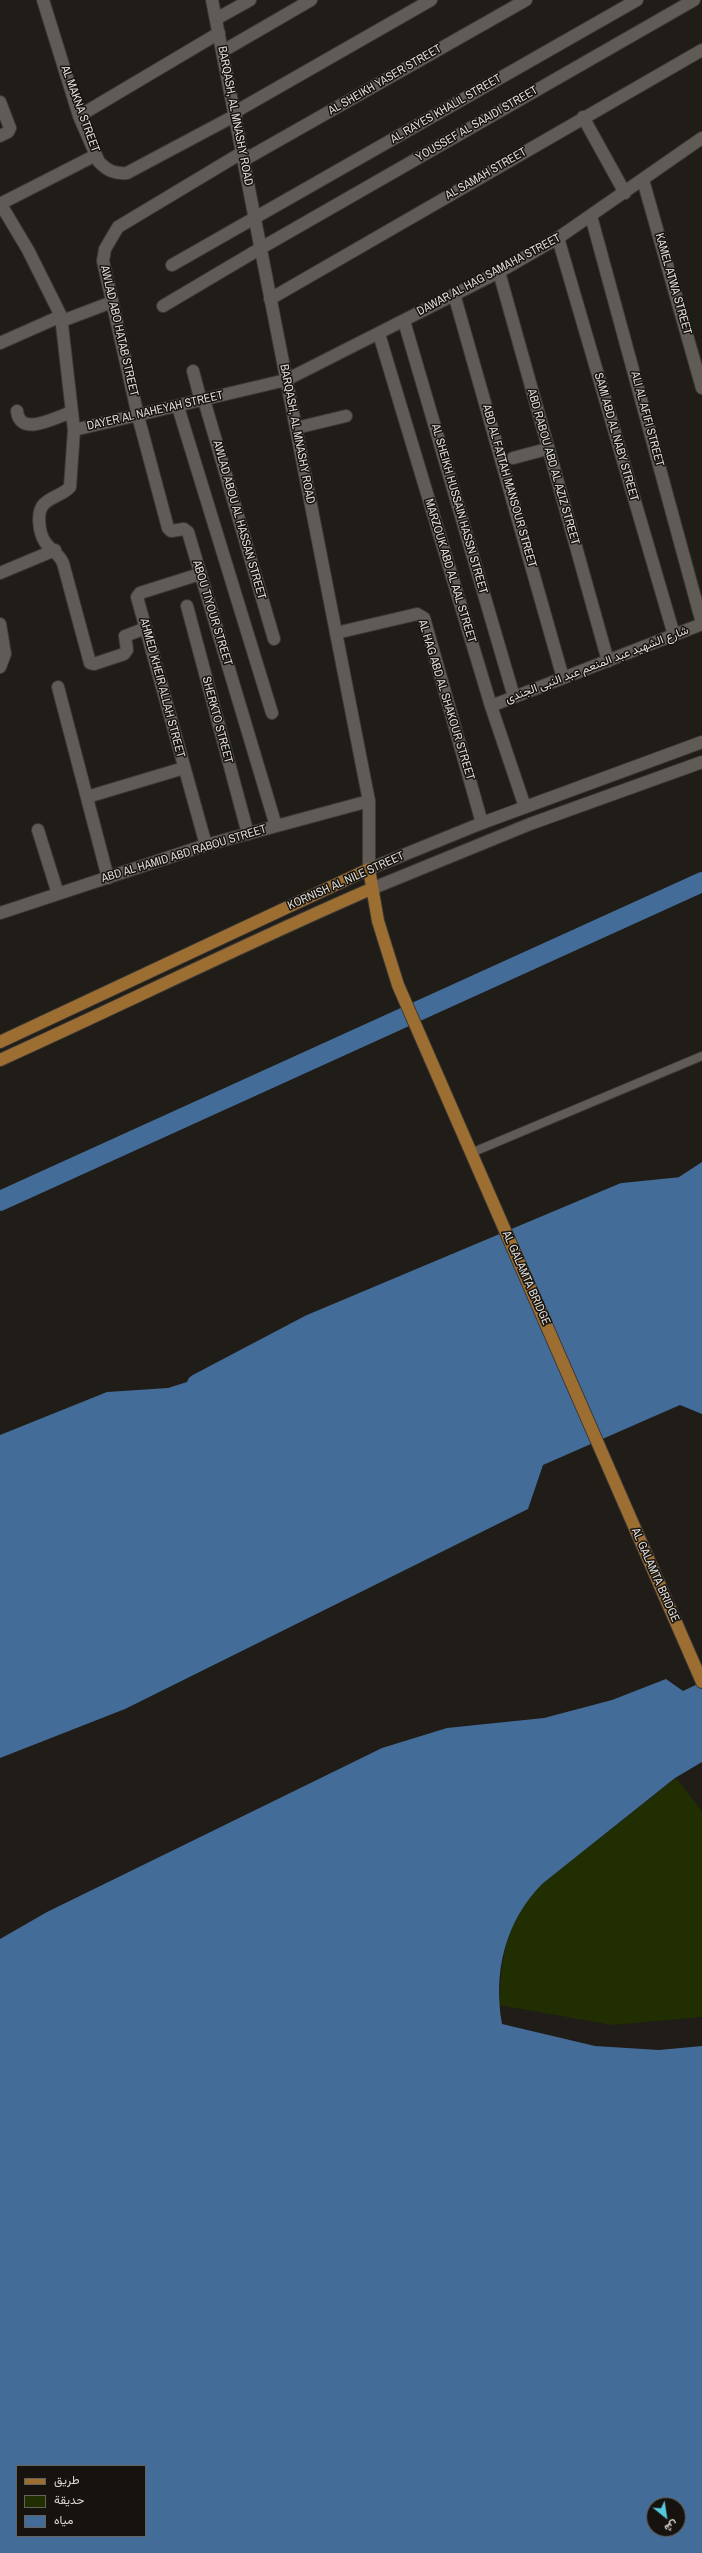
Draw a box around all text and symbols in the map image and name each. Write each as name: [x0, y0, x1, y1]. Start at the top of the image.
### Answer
street label: AL SHEIKH YASER STREET: [326, 42, 444, 118]
street label: BARQASH, AL MNASHY ROAD: [214, 45, 256, 187]
street label: AL MAKNA STREET: [58, 64, 102, 154]
street label: AL RAYES KHALIL STREET: [388, 71, 504, 147]
street label: YOUSSEF AL SAAIDI STREET: [413, 83, 541, 165]
street label: AL SAMAH STREET: [443, 145, 529, 203]
street label: DAWAR AL HAG SAMAHA STREET: [415, 231, 563, 319]
street label: KAMEL ATWA STREET: [652, 232, 694, 336]
street label: AWLAD ABO HATAB STREET: [97, 264, 141, 398]
street label: BARQASH, AL MNASHY ROAD: [276, 363, 318, 505]
street label: ALI AL AFIFI STREET: [627, 370, 667, 468]
street label: SAMI ABD AL NABY STREET: [591, 371, 641, 503]
street label: ABD RABOU ABD AL AZIZ STREET: [524, 387, 582, 547]
street label: DAYER AL NAHEYAH STREET: [86, 388, 224, 434]
street label: ABD AL FATTAH MANSOUR STREET: [479, 403, 539, 569]
street label: AL SHEIKH HUSSAIN HASSN STREET: [428, 422, 490, 596]
street label: AWLAD ABOU AL HASSAN STREET: [209, 439, 269, 601]
street label: MARZOUK ABD AL AAL STREET: [421, 497, 479, 645]
street label: ABOU TIYOUR STREET: [189, 559, 235, 667]
street label: AHMED KHEIR ALLAH STREET: [136, 617, 188, 759]
street label: AL HAG ABD AL SHAKOUR STREET: [415, 618, 477, 782]
street label: شارع الشهيد عبد المنعم عبد النبى الجندى: [503, 623, 691, 707]
street label: SHERKTO STREET: [199, 675, 235, 765]
street label: ABD AL HAMID ABD RABOU STREET: [100, 822, 268, 886]
street label: KORNISH AL NILE STREET: [286, 849, 406, 913]
street label: AL GALAMTA BRIDGE: [499, 1229, 553, 1327]
street label: AL GALAMTA BRIDGE: [628, 1526, 682, 1624]
legend: [16, 2465, 146, 2537]
text: طريق: [54, 2472, 79, 2488]
text: حديقة: [54, 2492, 84, 2508]
north arrow: [646, 2497, 686, 2537]
text: مياه: [54, 2512, 73, 2528]
text: ش: [662, 2517, 681, 2536]

